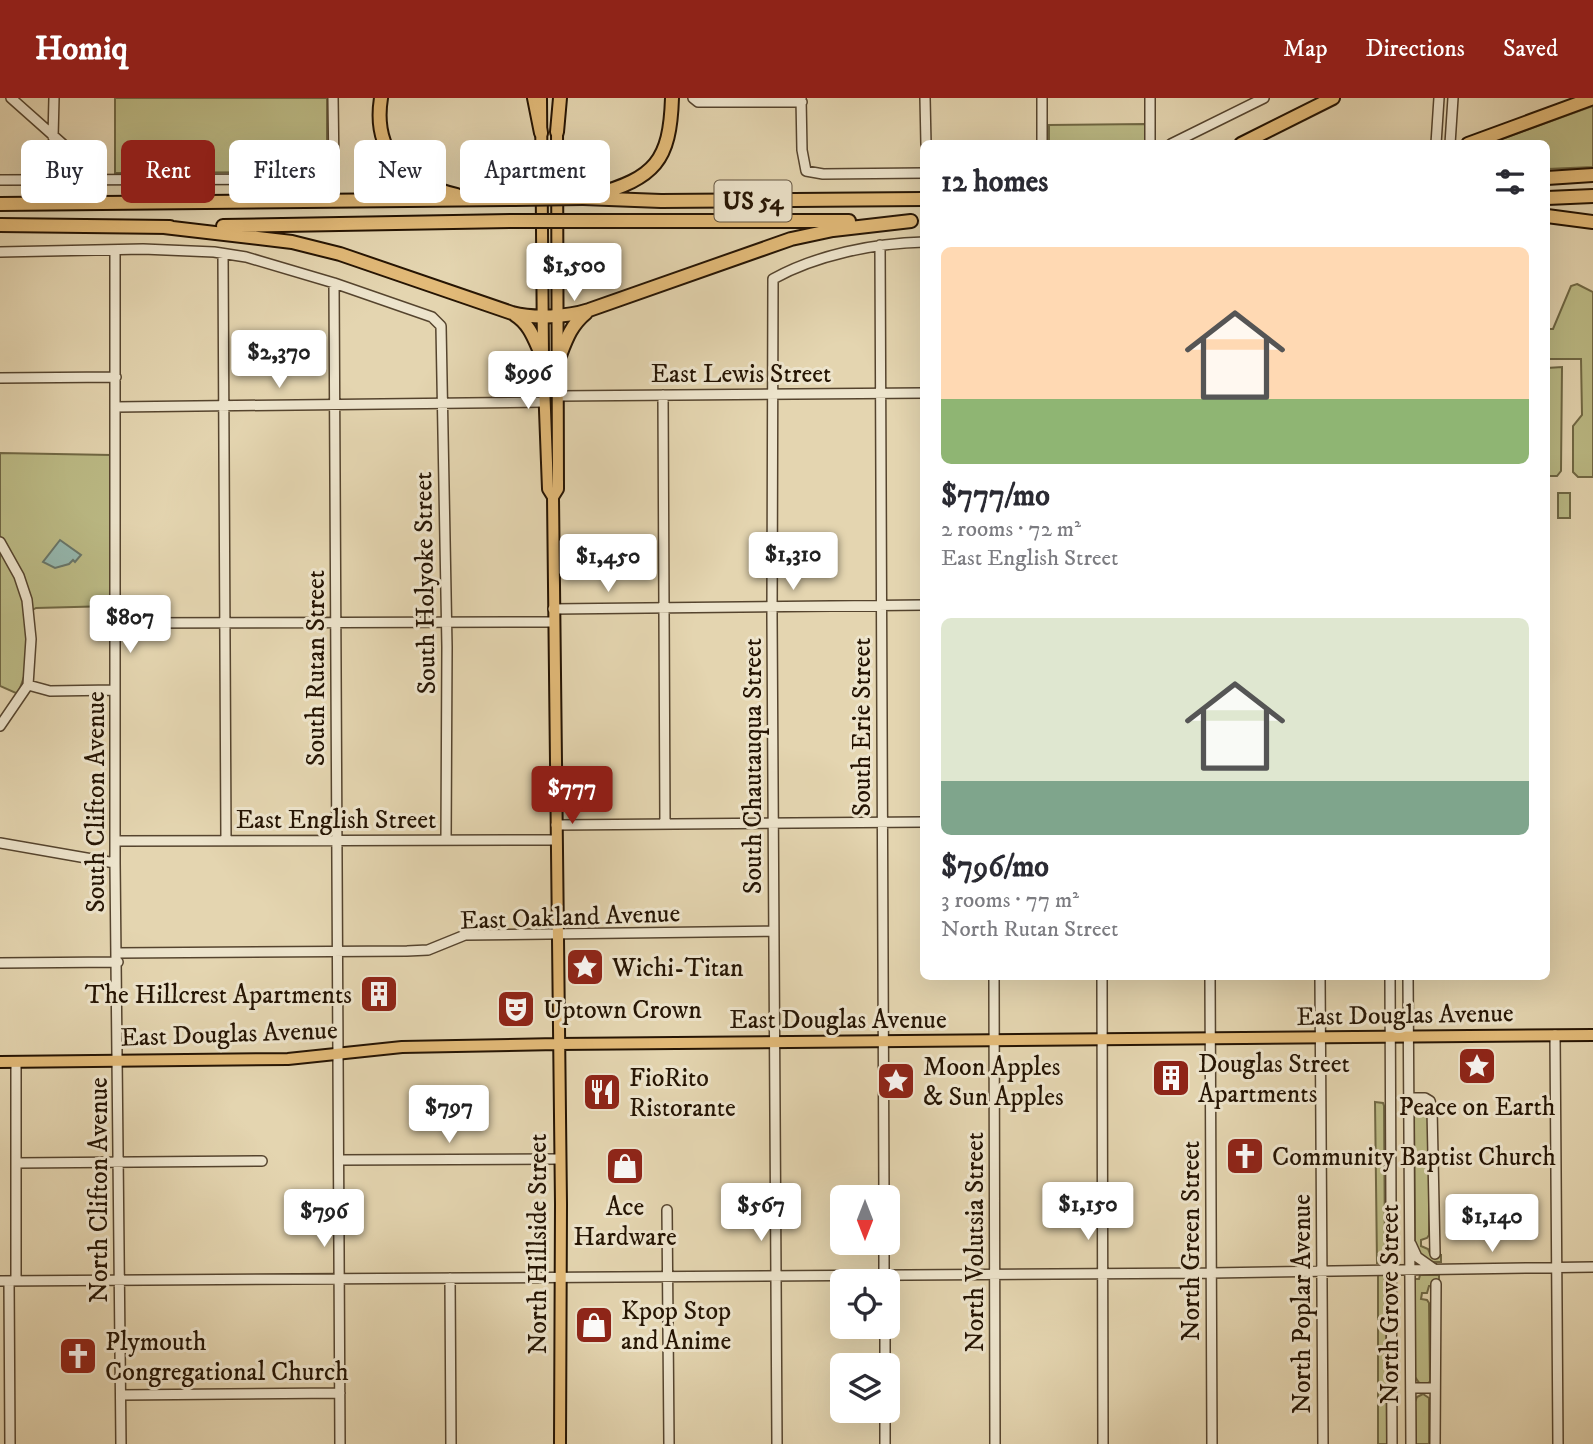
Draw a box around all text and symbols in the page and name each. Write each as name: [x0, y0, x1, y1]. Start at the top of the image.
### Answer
text: Homiq: [35, 29, 128, 70]
text: Map: [1283, 34, 1328, 64]
text: Directions: [1366, 34, 1465, 64]
text: Saved: [1503, 34, 1558, 64]
chip: Buy: [21, 140, 107, 203]
chip: Rent: [121, 140, 215, 203]
chip: Filters: [229, 140, 340, 203]
chip: New: [354, 140, 446, 203]
chip: Apartment: [460, 140, 610, 203]
icon: filters: [1491, 163, 1529, 201]
text: 12 homes: [941, 164, 1048, 201]
road number: US 54: [714, 180, 792, 222]
pin: $1,500: [517, 244, 631, 303]
text: $1,500: [542, 251, 606, 280]
icon: home: [1172, 292, 1298, 418]
pin: $2,370: [222, 330, 336, 390]
text: $2,370: [247, 338, 311, 367]
pin: $996: [487, 352, 569, 411]
street label: East Lewis Street: [651, 358, 831, 391]
text: $996: [504, 359, 552, 388]
street label: South Holyoke Street: [407, 471, 444, 695]
text: $777/mo: [941, 478, 1050, 515]
text: 2 rooms · 72 m²: [941, 515, 1081, 544]
pin: $1,310: [736, 532, 850, 592]
pin: $1,450: [551, 534, 665, 594]
text: $1,310: [765, 540, 821, 569]
text: $1,450: [576, 542, 640, 571]
text: East English Street: [941, 544, 1118, 573]
street label: South Rutan Street: [300, 570, 333, 766]
pin: $807: [89, 596, 171, 655]
text: $807: [106, 603, 154, 632]
street label: South Chautauqua Street: [737, 638, 770, 894]
street label: South Erie Street: [846, 638, 879, 817]
icon: home: [1172, 663, 1298, 789]
street label: South Clifton Avenue: [80, 691, 113, 913]
pin: $777: [531, 766, 613, 826]
text: $777: [548, 774, 596, 803]
street label: East English Street: [236, 804, 436, 837]
text: $796/mo: [941, 849, 1049, 886]
text: 3 rooms · 77 m²: [941, 886, 1079, 915]
street label: East Oakland Avenue: [459, 897, 681, 938]
text: North Rutan Street: [941, 915, 1118, 944]
place icon: Wichi-Titan: [564, 946, 606, 988]
place label: Wichi-Titan: [611, 952, 744, 985]
building icon: The Hillcrest Apartments: [358, 973, 400, 1015]
place label: The Hillcrest Apartments: [85, 979, 352, 1012]
theatre icon: Uptown Crown: [495, 988, 537, 1030]
place label: Uptown Crown: [543, 994, 702, 1027]
street label: East Douglas Avenue: [1296, 997, 1514, 1034]
street label: East Douglas Avenue: [729, 1004, 947, 1037]
street label: East Douglas Avenue: [120, 1014, 338, 1055]
place icon: Peace on Earth: [1456, 1045, 1498, 1087]
place label: Douglas Street Apartments: [1198, 1048, 1350, 1111]
place label: Moon Apples & Sun Apples: [923, 1051, 1064, 1114]
building icon: Douglas Street Apartments: [1150, 1057, 1192, 1099]
place icon: Moon Apples & Sun Apples: [875, 1060, 917, 1102]
place label: FioRito Ristorante: [629, 1062, 736, 1125]
restaurant icon: FioRito Ristorante: [581, 1071, 623, 1113]
street label: North Clifton Avenue: [83, 1077, 116, 1303]
pin: $797: [408, 1086, 490, 1145]
place label: Peace on Earth: [1399, 1091, 1556, 1124]
text: $797: [425, 1093, 473, 1122]
street label: North Volutsia Street: [959, 1132, 992, 1352]
street label: North Hillside Street: [522, 1134, 555, 1354]
church icon: Community Baptist Church: [1224, 1135, 1266, 1177]
street label: North Green Street: [1175, 1141, 1208, 1341]
place label: Community Baptist Church: [1272, 1141, 1556, 1174]
shop icon: Ace Hardware: [604, 1145, 646, 1187]
pin: $1,150: [1031, 1182, 1145, 1242]
pin: $567: [720, 1184, 802, 1243]
north arrow: [830, 1185, 900, 1255]
map controls: [830, 1185, 900, 1423]
pin: $796: [283, 1190, 365, 1249]
text: $1,150: [1058, 1190, 1118, 1219]
place label: Ace Hardware: [573, 1191, 677, 1254]
text: $567: [737, 1191, 785, 1220]
street label: North Poplar Avenue: [1286, 1194, 1319, 1414]
pin: $1,140: [1435, 1194, 1549, 1254]
text: $796: [300, 1197, 348, 1226]
text: $1,140: [1461, 1202, 1523, 1231]
street label: North Grove Street: [1374, 1204, 1407, 1404]
button: locate: [830, 1269, 900, 1339]
place label: Kpop Stop and Anime: [621, 1295, 731, 1358]
shop icon: Kpop Stop and Anime: [573, 1304, 615, 1346]
place label: Plymouth Congregational Church: [105, 1326, 349, 1389]
church icon: Plymouth Congregational Church: [57, 1335, 99, 1377]
button: layers: [830, 1353, 900, 1423]

